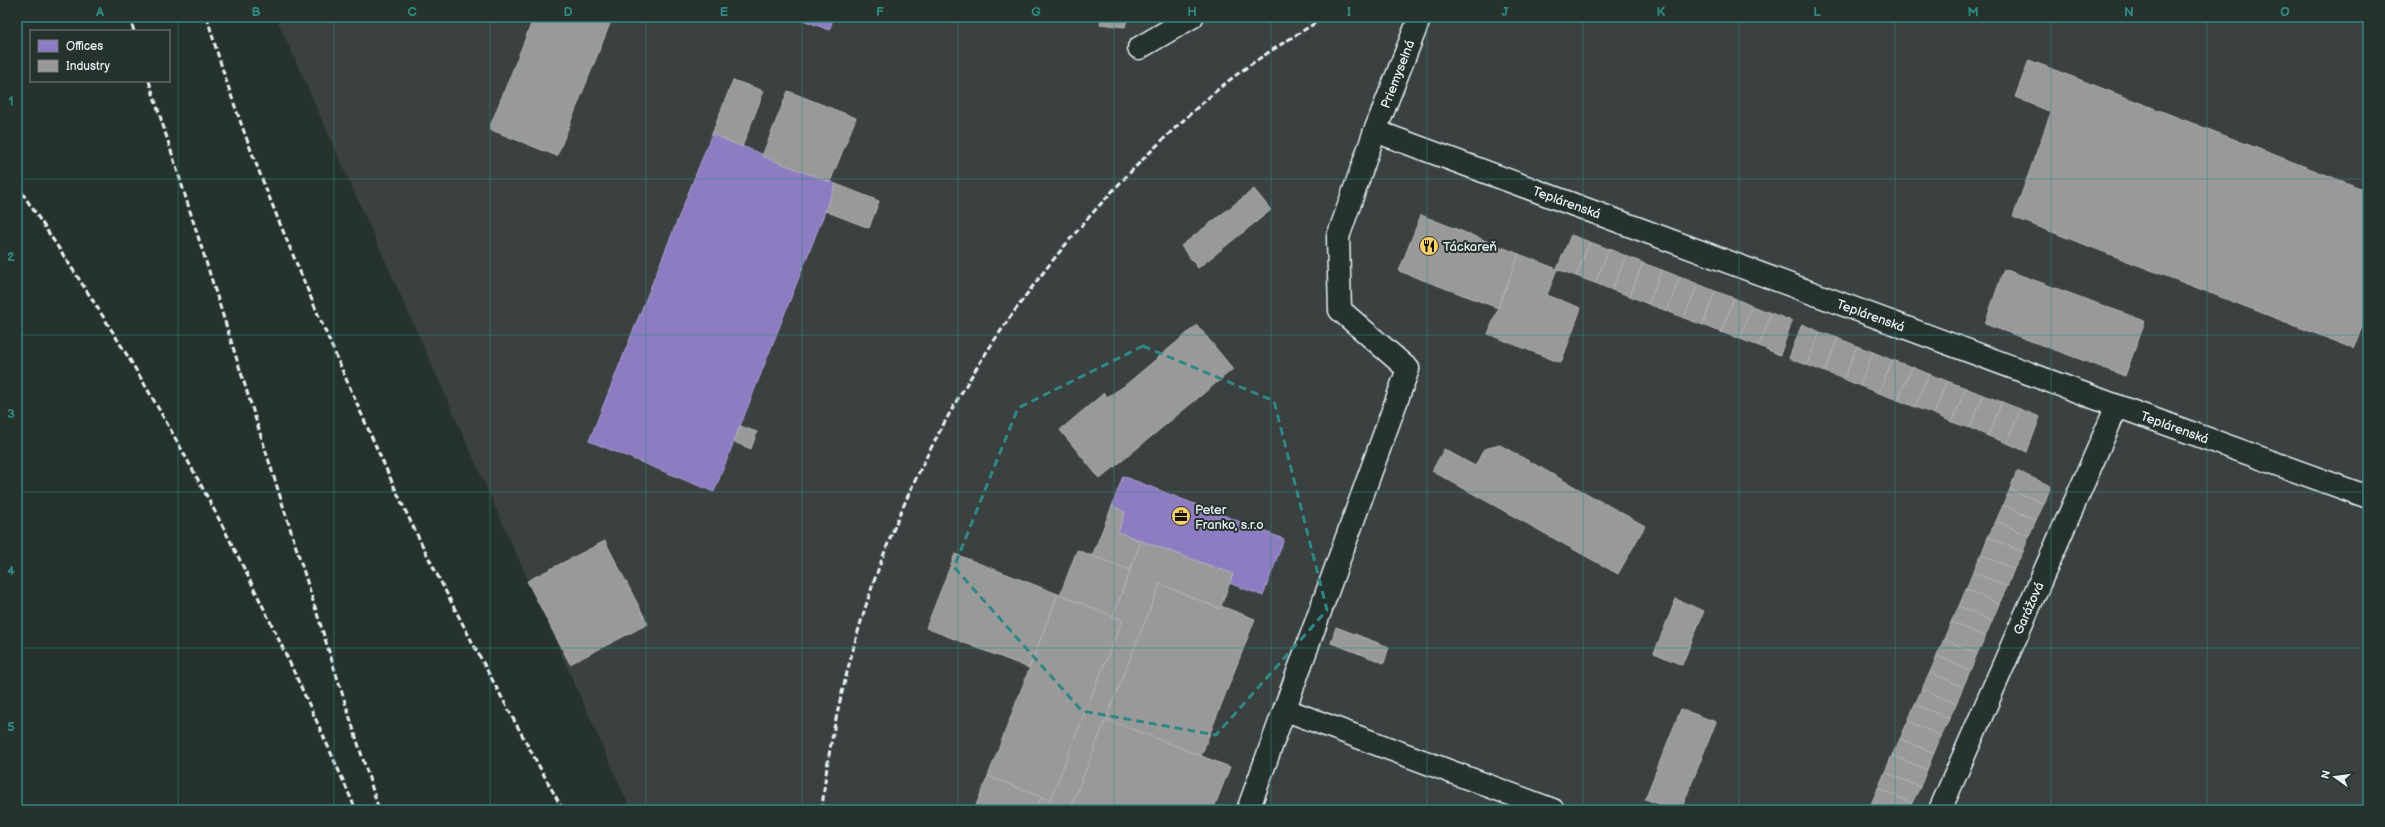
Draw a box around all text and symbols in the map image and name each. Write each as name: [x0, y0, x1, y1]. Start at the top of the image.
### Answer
text: A: [95, 4, 104, 20]
text: B: [251, 4, 261, 20]
text: C: [407, 4, 417, 20]
text: D: [563, 4, 573, 20]
text: E: [720, 4, 729, 20]
text: F: [876, 4, 884, 20]
text: G: [1031, 4, 1041, 20]
text: H: [1187, 4, 1197, 20]
text: I: [1347, 4, 1351, 20]
text: J: [1501, 4, 1509, 20]
text: K: [1657, 4, 1666, 20]
text: L: [1813, 4, 1821, 20]
text: M: [1967, 4, 1979, 20]
text: N: [2124, 4, 2134, 20]
text: O: [2280, 4, 2290, 20]
legend: [30, 30, 170, 82]
street label: Priemyselná: [1378, 38, 1418, 111]
text: Offices: [66, 39, 103, 54]
text: Industry: [66, 59, 111, 74]
text: 1: [8, 93, 14, 109]
street label: Teplárenská: [1530, 183, 1603, 223]
restaurant icon: Táckareň: [1418, 235, 1440, 257]
place label: Táckareň: [1443, 239, 1497, 255]
text: 2: [7, 249, 15, 265]
street label: Teplárenská: [1834, 296, 1907, 336]
text: 3: [7, 406, 15, 422]
street label: Teplárenská: [2138, 408, 2211, 448]
place label: Peter Franko, s.r.o: [1195, 502, 1264, 533]
office icon: Peter Franko, s.r.o: [1170, 505, 1192, 527]
text: 4: [7, 563, 15, 579]
street label: Garážová: [2010, 580, 2048, 637]
text: 5: [7, 719, 15, 735]
north arrow: [2315, 757, 2355, 797]
text: N: [2318, 769, 2333, 780]

